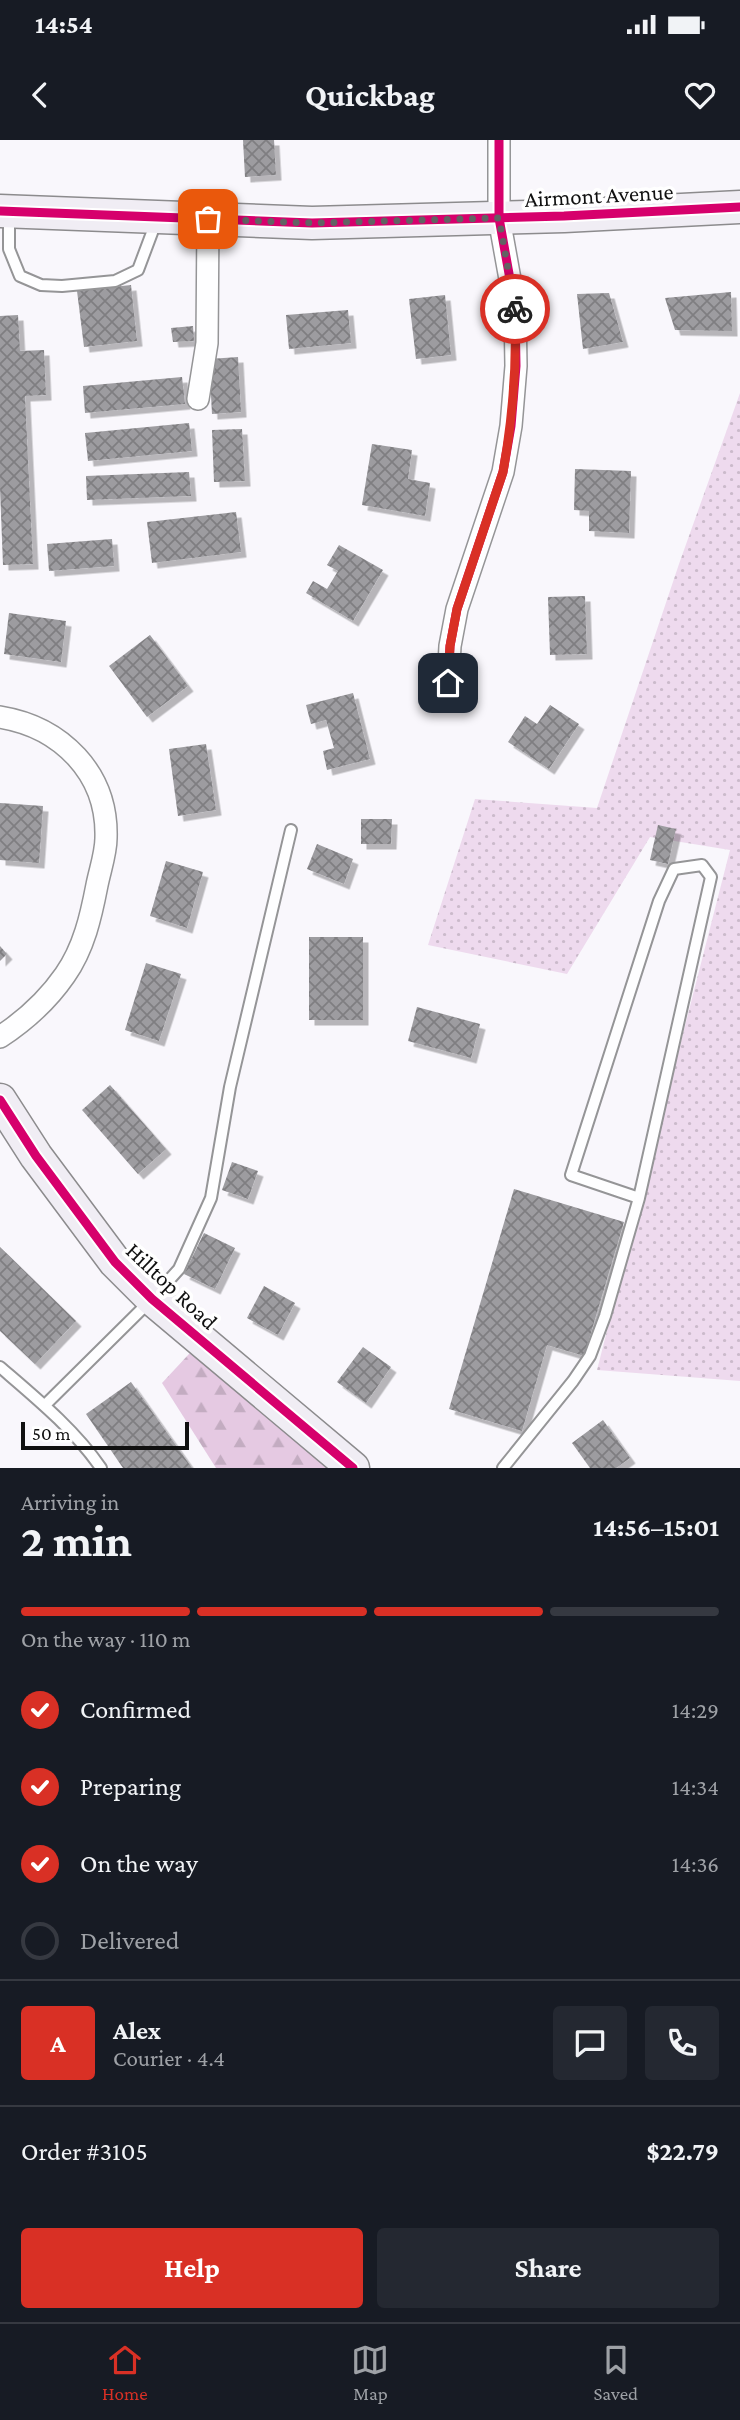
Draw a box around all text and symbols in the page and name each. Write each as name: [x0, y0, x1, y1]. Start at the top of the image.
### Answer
text: 14:54: [35, 10, 93, 39]
icon: back: [21, 76, 59, 114]
icon: heart: [681, 76, 719, 114]
text: Quickbag: [305, 77, 435, 113]
street label: Airmont Avenue: [524, 178, 674, 212]
pin: [178, 189, 238, 249]
icon: bag: [189, 200, 227, 238]
courier: [480, 274, 550, 344]
icon: bike: [496, 290, 534, 328]
pin: [418, 653, 478, 713]
icon: home: [429, 664, 467, 702]
street label: Hilltop Road: [121, 1237, 223, 1335]
scale bar: [21, 1419, 189, 1451]
text: 50 m: [32, 1423, 71, 1444]
text: Arriving in: [21, 1489, 119, 1515]
text: 14:56–15:01: [593, 1513, 719, 1542]
text: 2 min: [21, 1515, 132, 1566]
text: On the way · 110 m: [21, 1626, 191, 1652]
icon: check: [21, 1691, 59, 1729]
text: Confirmed: [80, 1695, 191, 1724]
text: 14:29: [672, 1697, 719, 1723]
icon: check: [21, 1768, 59, 1806]
text: Preparing: [80, 1772, 181, 1801]
text: 14:34: [672, 1774, 719, 1800]
icon: check: [21, 1845, 59, 1883]
text: On the way: [80, 1849, 198, 1878]
text: 14:36: [672, 1851, 719, 1877]
text: Delivered: [80, 1926, 179, 1955]
button: chat: [553, 2006, 627, 2080]
button: phone: [645, 2006, 719, 2080]
text: Alex: [113, 2016, 161, 2045]
text: A: [50, 2029, 66, 2058]
text: Courier · 4.4: [113, 2045, 225, 2071]
text: Order #3105: [21, 2137, 148, 2166]
text: $22.79: [647, 2137, 719, 2166]
button: Help: [21, 2228, 363, 2308]
button: Share: [377, 2228, 719, 2308]
tab: Home: [102, 2341, 148, 2404]
tab: Map: [351, 2341, 389, 2404]
tab: Saved: [593, 2341, 638, 2404]

